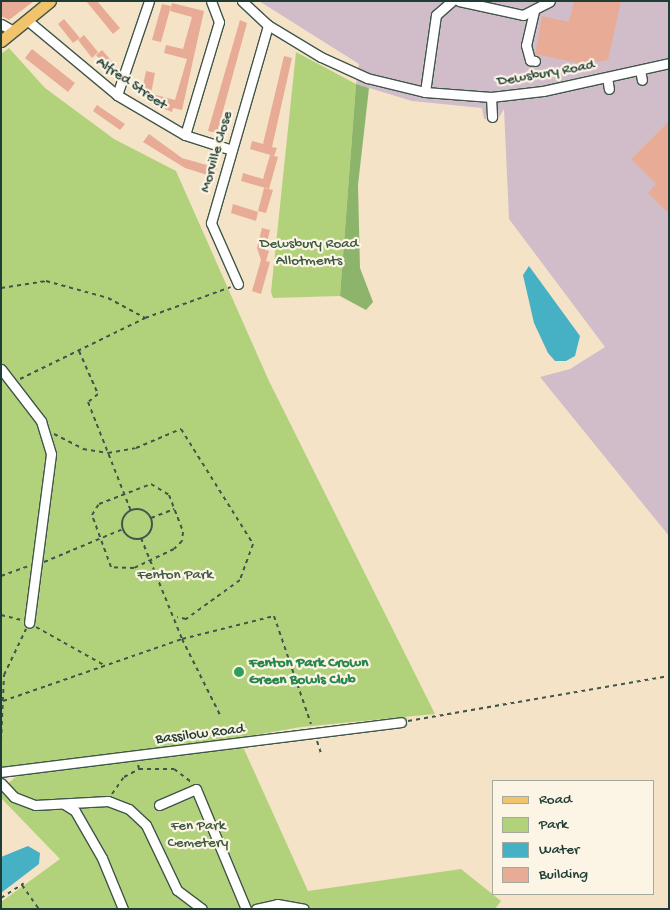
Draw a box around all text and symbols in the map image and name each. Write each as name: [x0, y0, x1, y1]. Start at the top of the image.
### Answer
street label: Alfred Street: [92, 54, 170, 114]
street label: Dewsbury Road: [496, 57, 596, 91]
street label: Morville Close: [197, 109, 237, 195]
park label: Dewsbury Road Allotments: [260, 235, 358, 270]
park label: Fenton Park: [137, 567, 213, 585]
place label: Fenton Park Crown Green Bowls Club: [249, 654, 368, 689]
marker: Fenton Park Crown Green Bowls Club: [233, 666, 245, 678]
street label: Bassilow Road: [155, 721, 245, 749]
legend: [492, 780, 655, 895]
text: Road: [539, 791, 572, 809]
text: Park: [539, 816, 568, 834]
park label: Fen Park Cemetery: [168, 817, 228, 852]
text: Water: [539, 841, 579, 859]
text: Building: [539, 866, 588, 884]

